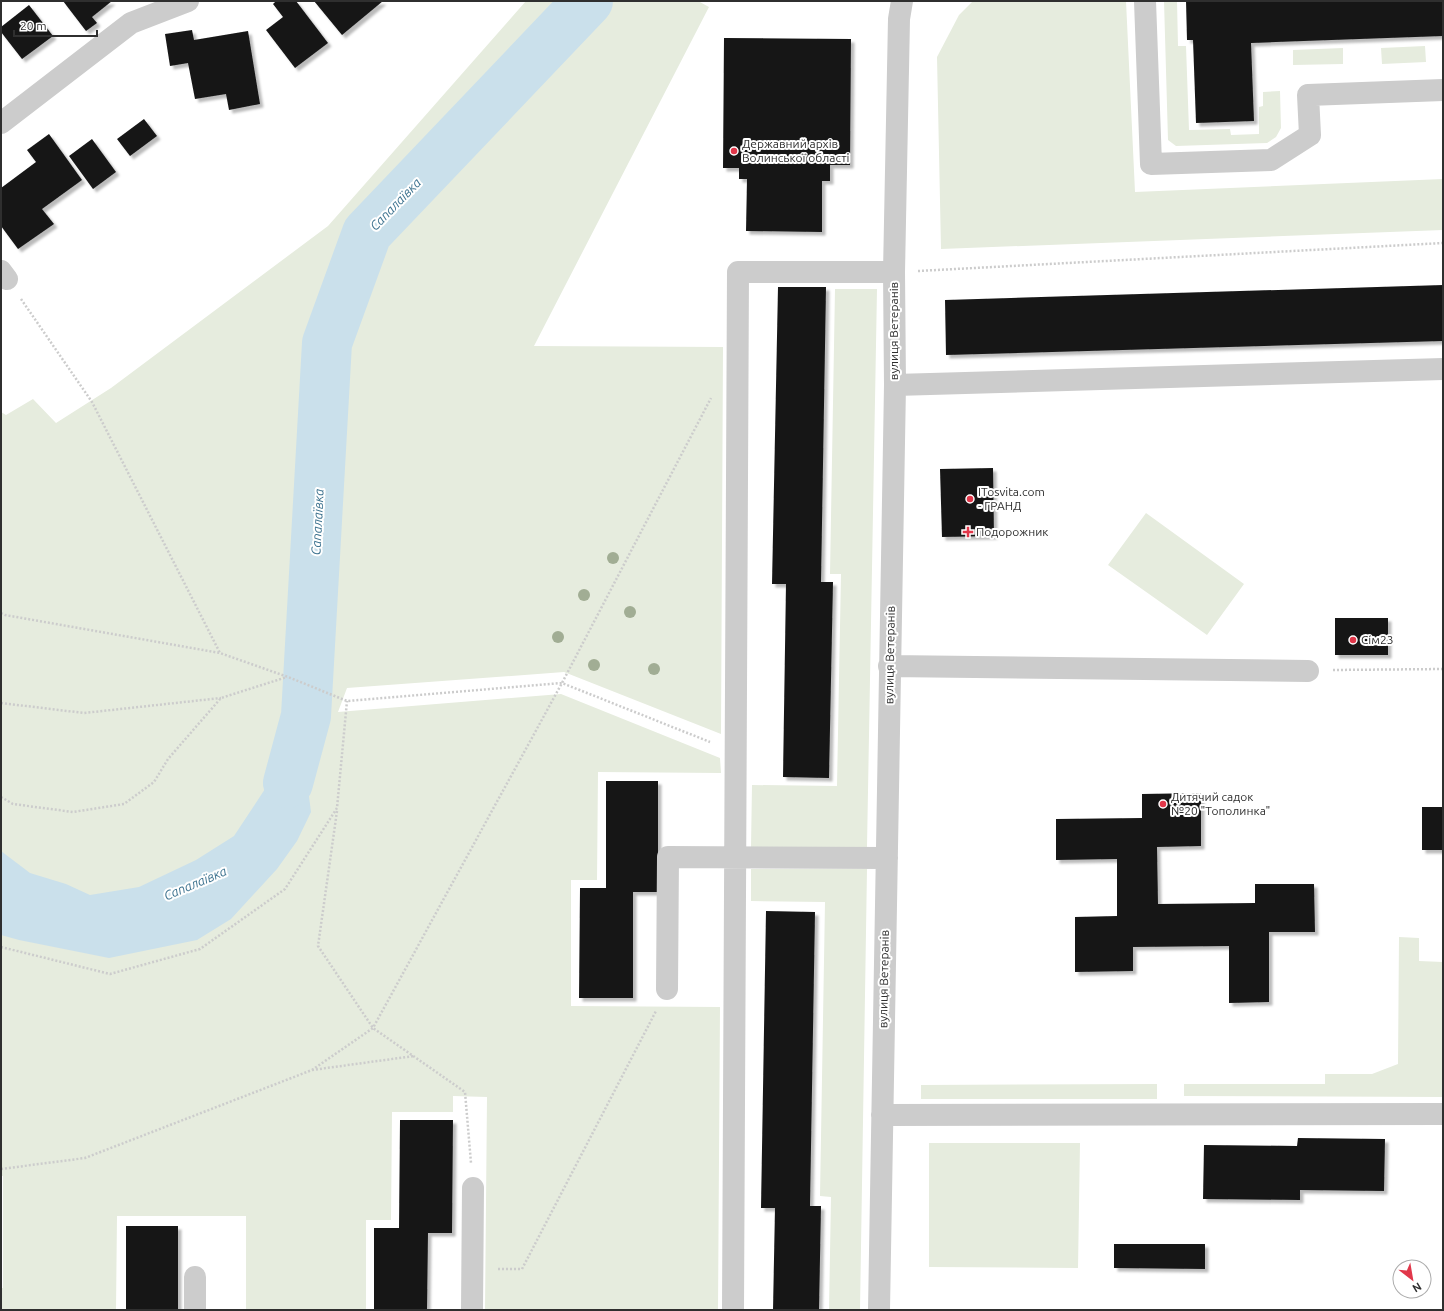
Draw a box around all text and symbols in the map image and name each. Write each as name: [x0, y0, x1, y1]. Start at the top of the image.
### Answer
scale bar: [14, 12, 97, 38]
text: 20 m: [20, 19, 47, 32]
place label: Державний архів Волинської області: [742, 137, 849, 164]
marker: Державний архів Волинської області: [729, 146, 739, 156]
water label: Сапалаївка: [367, 175, 423, 233]
street label: вулиця Ветеранів: [887, 282, 900, 380]
place label: ITosvita.com - ГРАНД: [978, 485, 1045, 512]
water label: Сапалаївка: [308, 488, 326, 556]
marker: ITosvita.com - ГРАНД: [965, 494, 975, 504]
place label: Подорожник: [976, 525, 1048, 538]
marker: Подорожник: [963, 527, 973, 537]
street label: вулиця Ветеранів: [882, 606, 897, 704]
place label: Сім23: [1361, 633, 1394, 646]
marker: Сім23: [1348, 635, 1358, 645]
place label: Дитячий садок №20 "Тополинка": [1171, 790, 1270, 817]
marker: Дитячий садок №20 "Тополинка": [1158, 799, 1168, 809]
water label: Сапалаївка: [162, 864, 228, 902]
street label: вулиця Ветеранів: [876, 930, 891, 1028]
north arrow: [1392, 1259, 1432, 1299]
text: N: [1411, 1280, 1424, 1295]

